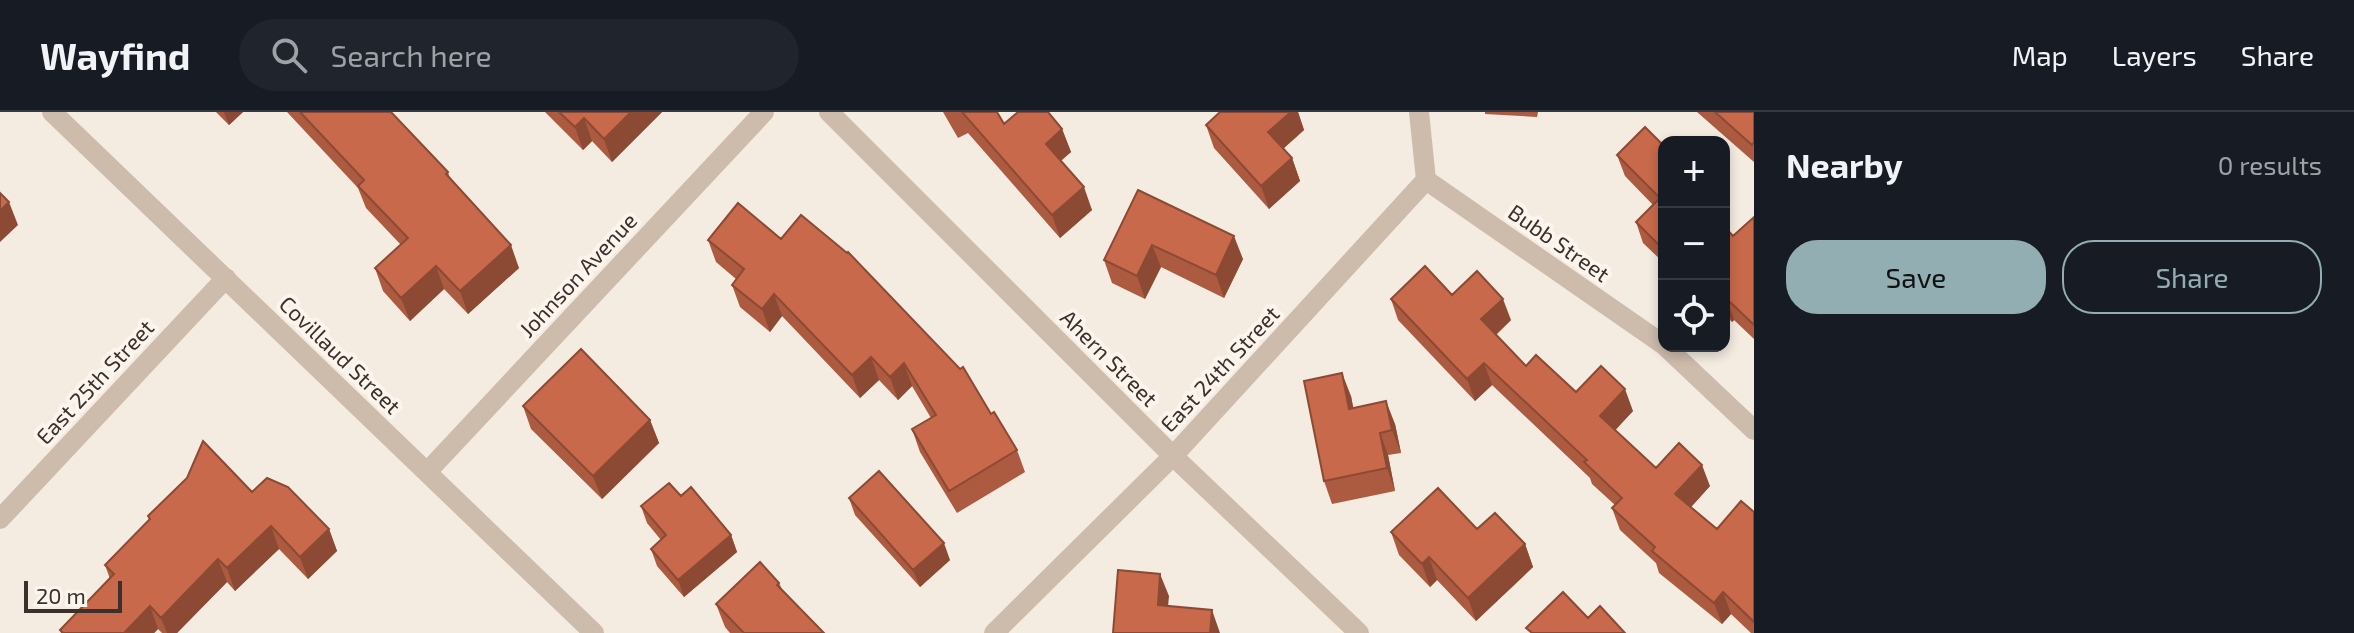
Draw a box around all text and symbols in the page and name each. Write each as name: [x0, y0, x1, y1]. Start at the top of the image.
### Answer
search box: [239, 19, 799, 91]
text: Wayfind: [40, 32, 191, 78]
icon: search: [267, 33, 311, 77]
text: Search here: [331, 37, 492, 73]
text: Map: [2012, 38, 2068, 72]
text: Layers: [2112, 38, 2197, 72]
text: Share: [2241, 38, 2314, 72]
map controls: [1658, 136, 1730, 352]
button: +: [1658, 136, 1730, 208]
text: Nearby: [1786, 144, 1903, 185]
text: 0 results: [2218, 149, 2322, 180]
street label: Bubb Street: [1504, 198, 1615, 286]
street label: Johnson Avenue: [513, 207, 641, 342]
button: −: [1658, 208, 1730, 280]
button: Save: [1786, 240, 2046, 314]
button: Share: [2062, 240, 2322, 314]
button: locate: [1658, 280, 1730, 352]
street label: Covillaud Street: [275, 290, 407, 419]
street label: East 24th Street: [1155, 300, 1284, 436]
street label: Ahern Street: [1056, 304, 1163, 411]
street label: East 25th Street: [30, 314, 158, 449]
scale bar: [24, 577, 122, 613]
text: 20 m: [36, 582, 86, 608]

